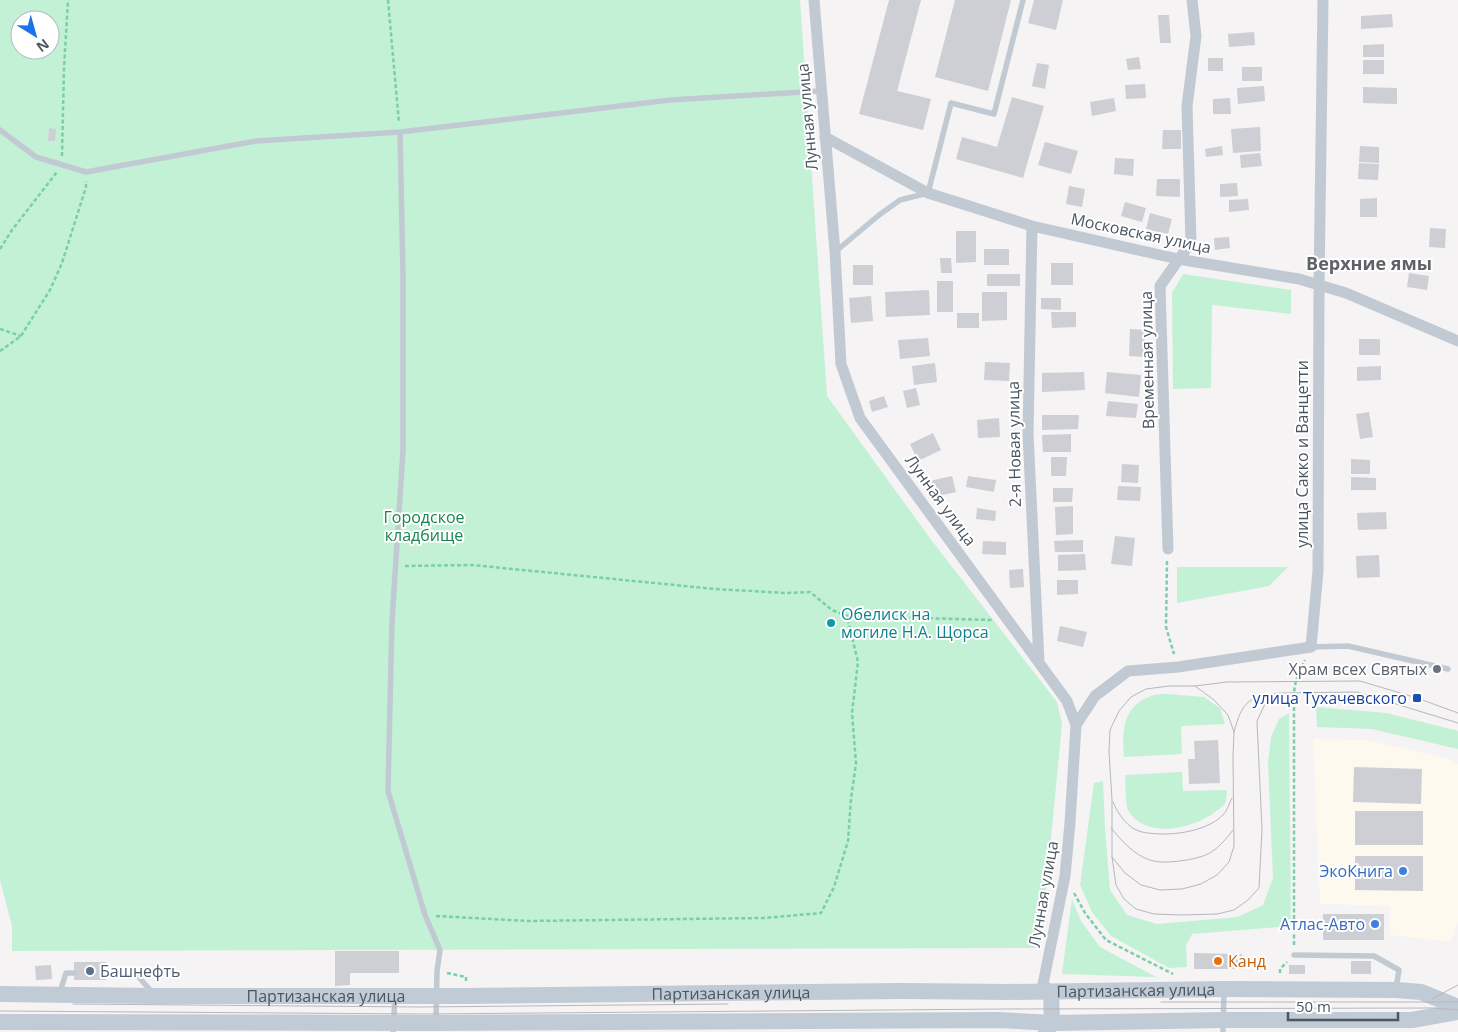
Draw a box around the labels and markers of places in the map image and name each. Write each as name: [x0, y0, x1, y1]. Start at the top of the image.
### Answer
place label: Обелиск на могиле Н.А. Щорса: [841, 603, 989, 643]
marker: Обелиск на могиле Н.А. Щорса: [825, 617, 837, 629]
place label: Храм всех Святых: [1289, 658, 1428, 680]
marker: Храм всех Святых: [1431, 663, 1443, 675]
place label: улица Тухачевского: [1253, 687, 1407, 709]
marker: улица Тухачевского: [1411, 692, 1423, 704]
place label: ЭкоКнига: [1319, 860, 1393, 882]
marker: ЭкоКнига: [1397, 865, 1409, 877]
place label: Атлас-Авто: [1280, 913, 1365, 935]
marker: Атлас-Авто: [1369, 918, 1381, 930]
place label: Канд: [1228, 950, 1266, 972]
marker: Канд: [1212, 955, 1224, 967]
place label: Башнефть: [100, 960, 180, 982]
marker: Башнефть: [84, 965, 96, 977]

